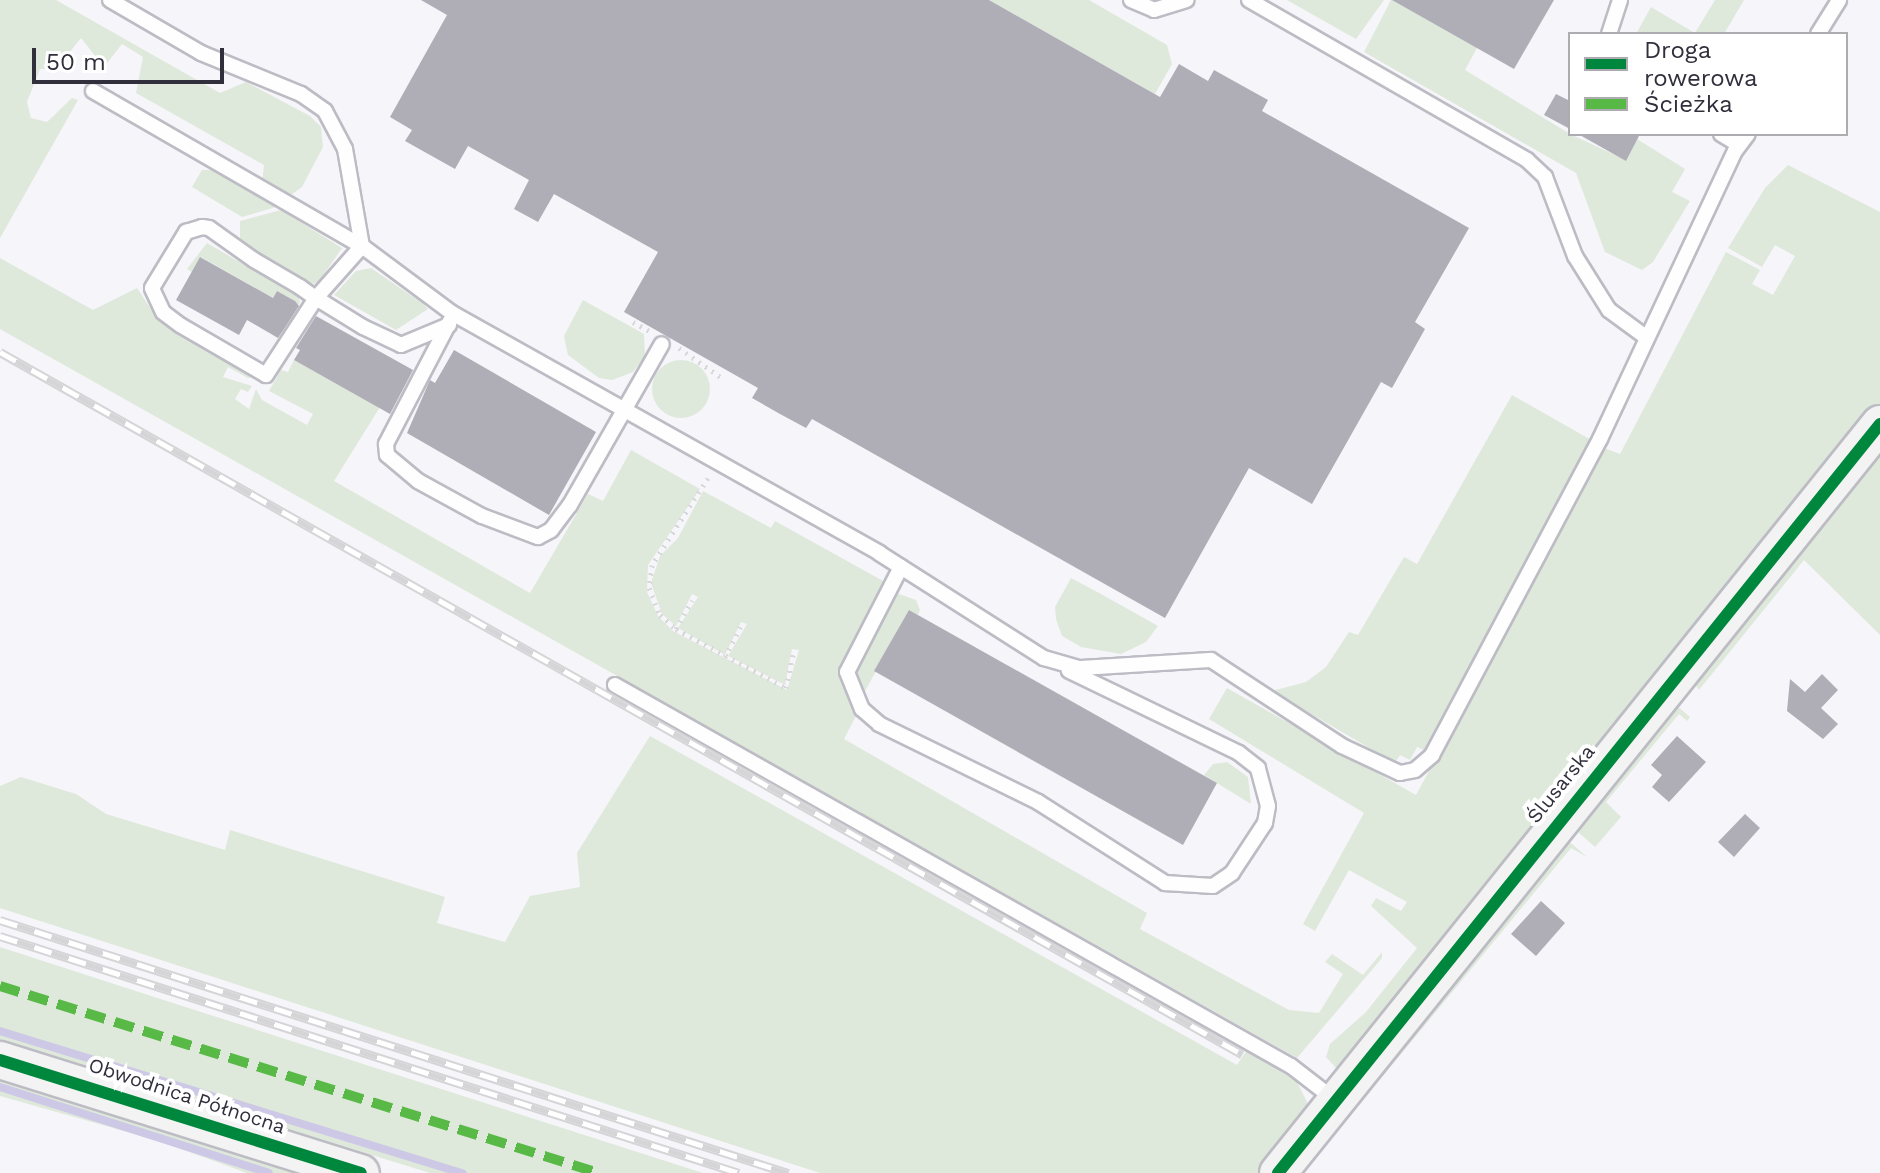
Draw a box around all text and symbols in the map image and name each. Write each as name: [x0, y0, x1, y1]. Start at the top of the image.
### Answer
scale bar: [36, 32, 228, 82]
legend: [1568, 32, 1848, 136]
text: Droga rowerowa: [1644, 36, 1758, 92]
text: 50 m: [46, 48, 106, 76]
text: Ścieżka: [1644, 90, 1733, 118]
street label: Ślusarska: [1522, 740, 1600, 828]
street label: Obwodnica Północna: [85, 1053, 289, 1139]

